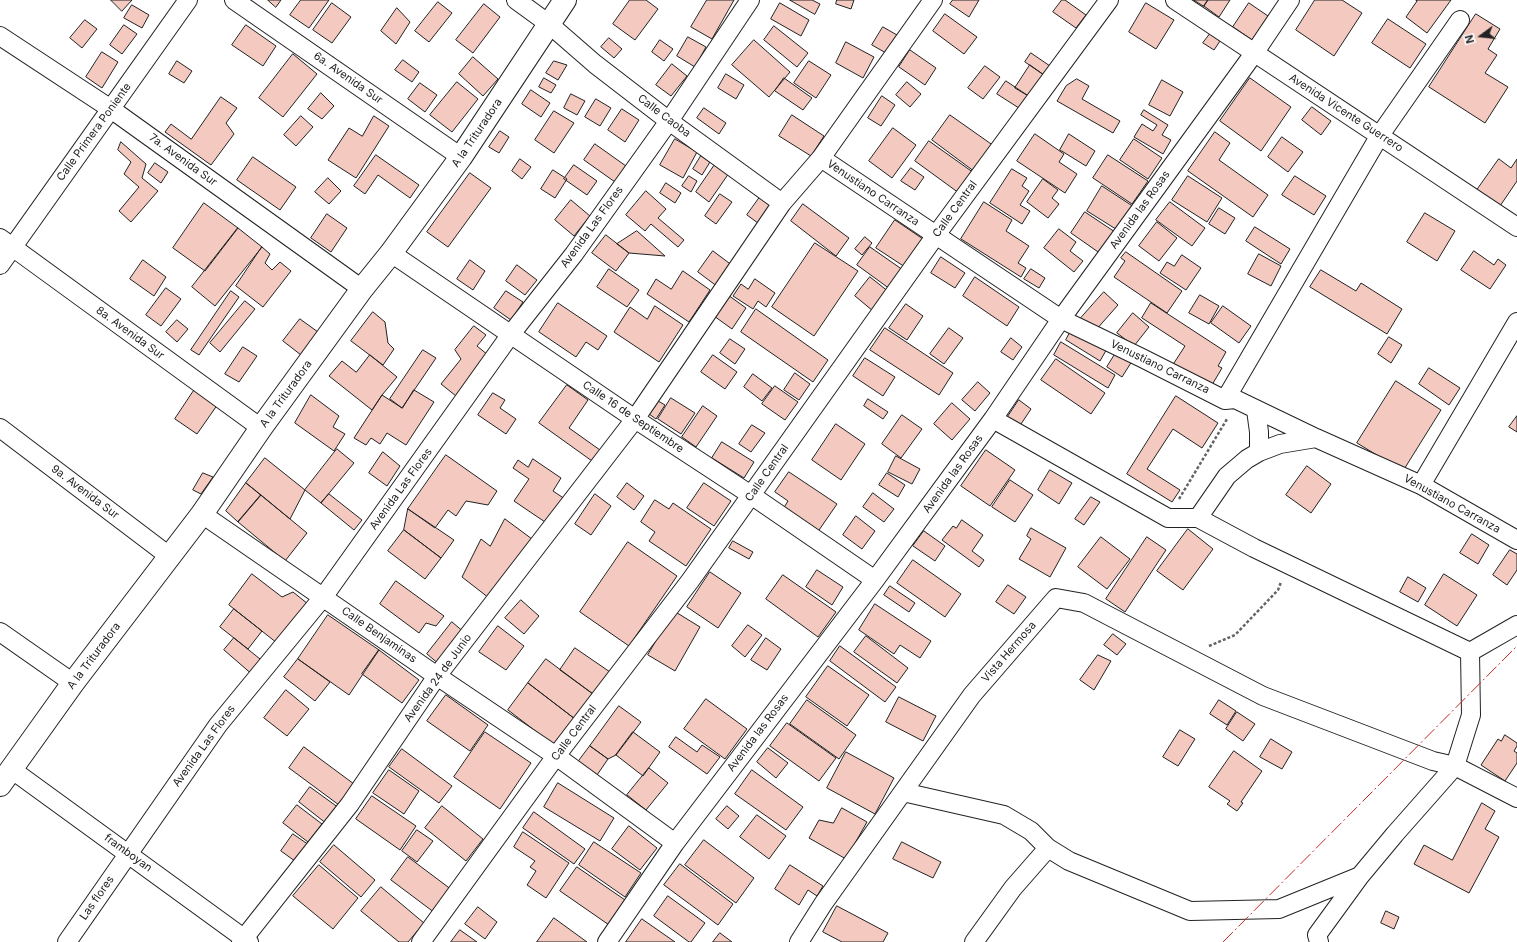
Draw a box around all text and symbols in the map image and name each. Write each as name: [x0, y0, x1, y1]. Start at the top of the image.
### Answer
north arrow: [1461, 16, 1501, 56]
text: N: [1462, 33, 1477, 45]
street label: 6a. Avenida Sur: [311, 49, 385, 107]
street label: Avenida Vicente Guerrero: [1287, 71, 1405, 155]
street label: Calle Primera Poniente: [54, 80, 134, 184]
street label: Calle Caoba: [635, 92, 693, 140]
street label: A la Trituradora: [449, 96, 505, 170]
street label: 7a. Avenida Sur: [147, 131, 219, 189]
street label: Venustiano Carranza: [824, 157, 922, 229]
street label: Avenida las Rosas: [1107, 168, 1173, 252]
street label: Calle Central: [930, 178, 980, 240]
street label: Avenida Las Flores: [558, 184, 626, 270]
street label: 8a. Avenida Sur: [93, 304, 167, 362]
street label: Venustiano Carranza: [1108, 337, 1212, 397]
street label: A la Trituradora: [257, 358, 315, 430]
street label: Calle 16 de Septiembre: [580, 378, 686, 456]
street label: Avenida las Rosas: [920, 432, 986, 516]
street label: Calle Central: [743, 442, 791, 504]
street label: Avenida Las Flores: [367, 446, 435, 532]
street label: 9a. Avenida Sur: [49, 462, 121, 522]
street label: Venustiano Carranza: [1401, 472, 1503, 536]
street label: Calle Benjaminas: [339, 604, 419, 666]
street label: Vista Hermosa: [979, 619, 1039, 685]
street label: A la Trituradora: [65, 620, 123, 692]
street label: Avenida 24 de Junio: [402, 631, 474, 725]
street label: Avenida las Rosas: [725, 692, 791, 774]
street label: Calle Central: [549, 702, 599, 764]
street label: Avenida Las Flores: [170, 703, 238, 789]
street label: framboyan: [101, 831, 155, 875]
street label: Las flores: [77, 873, 117, 923]

